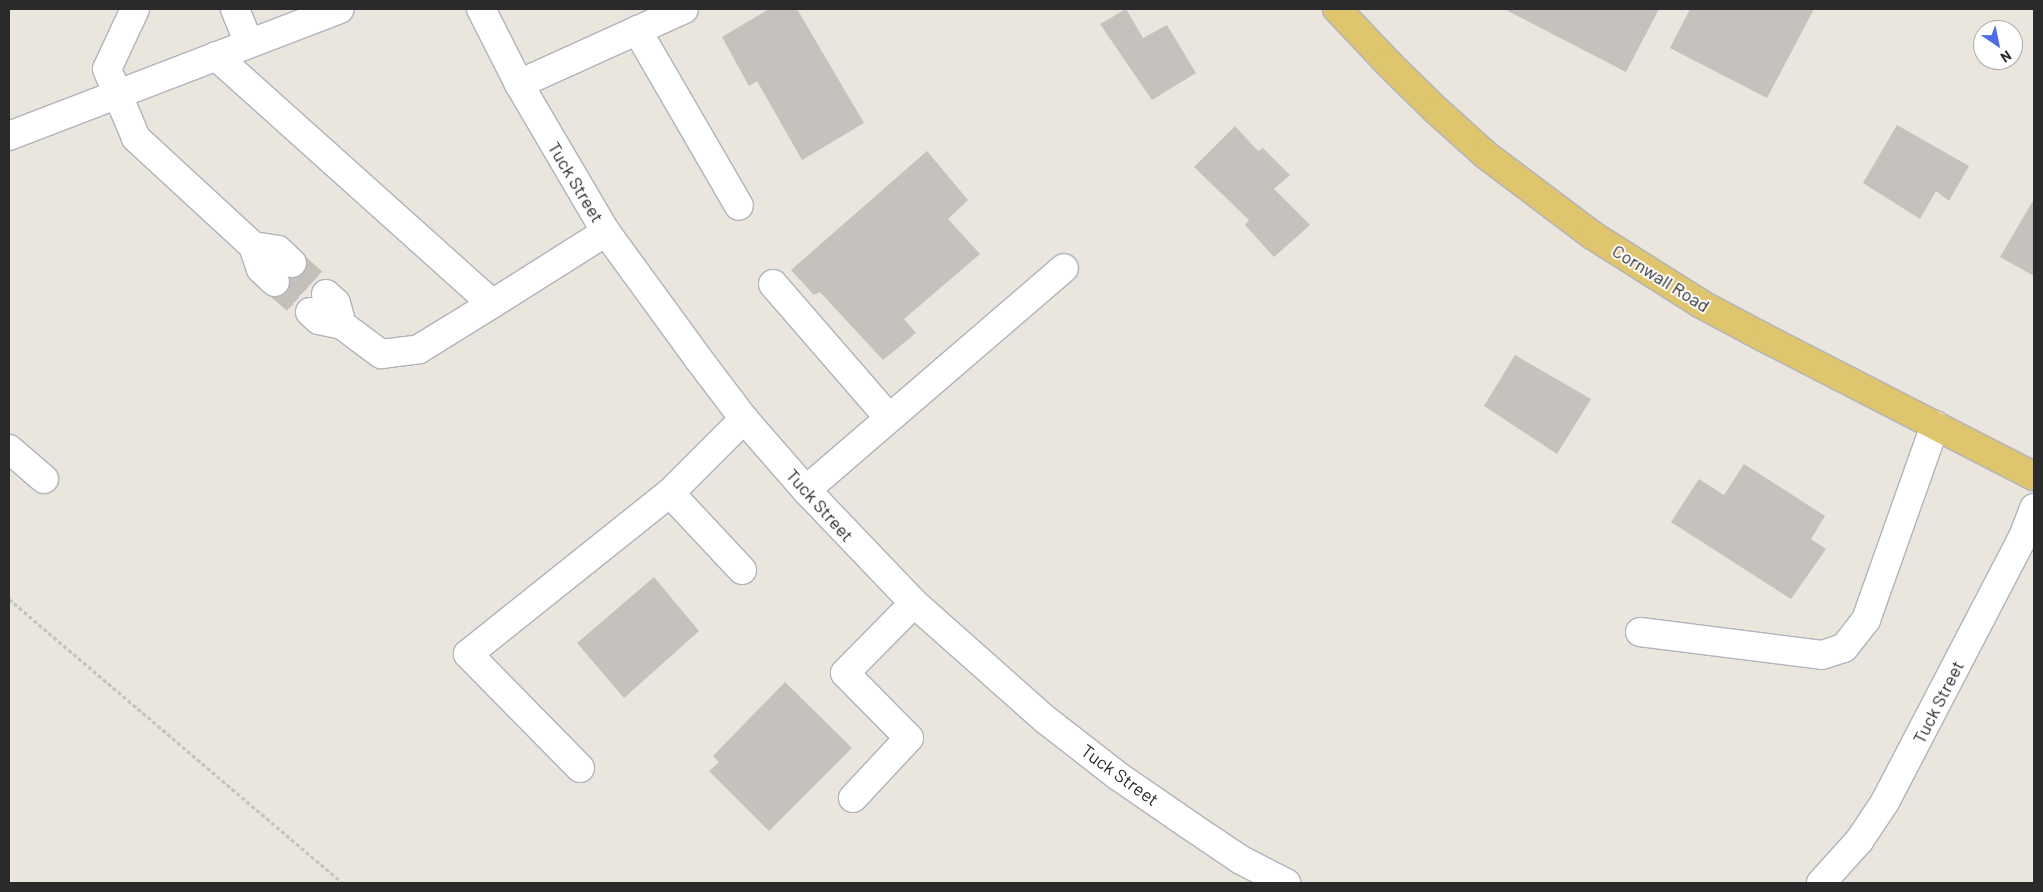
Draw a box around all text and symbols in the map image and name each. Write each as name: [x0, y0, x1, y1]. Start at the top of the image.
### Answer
north arrow: [1973, 20, 2023, 70]
text: N: [1997, 47, 2015, 67]
street label: Tuck Street: [544, 138, 608, 226]
street label: Cornwall Road: [1608, 240, 1714, 316]
street label: Tuck Street: [782, 464, 858, 546]
street label: Tuck Street: [1908, 657, 1968, 747]
street label: Tuck Street: [1077, 740, 1163, 810]

